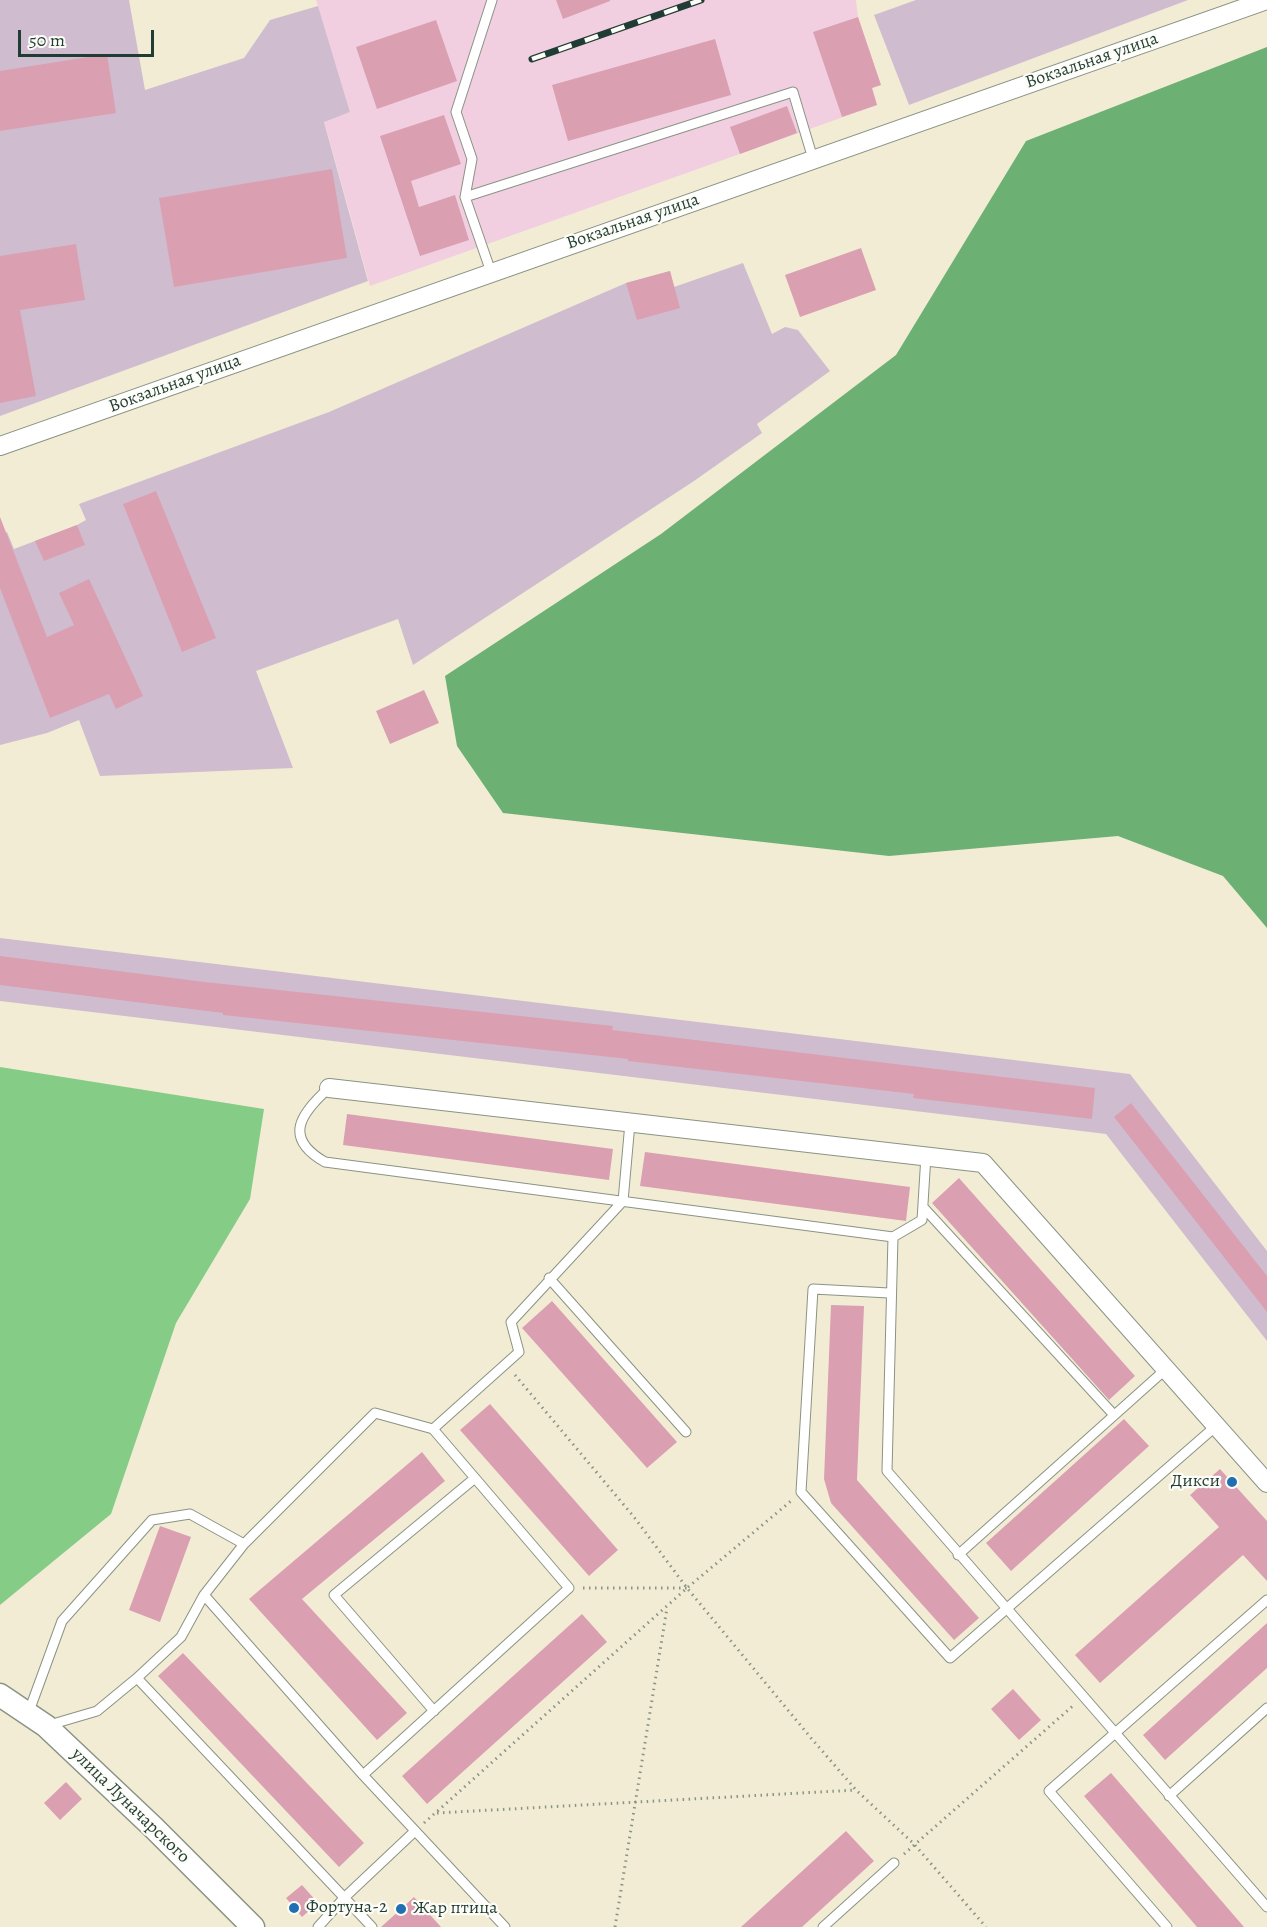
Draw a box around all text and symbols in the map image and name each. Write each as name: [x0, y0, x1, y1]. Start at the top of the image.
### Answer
scale bar: [21, 18, 158, 56]
text: 50 m: [29, 28, 65, 52]
street label: Вокзальная улица: [1023, 28, 1161, 94]
street label: Вокзальная улица: [564, 189, 702, 255]
street label: Вокзальная улица: [106, 350, 244, 418]
place label: Дикси: [1171, 1471, 1220, 1493]
marker: Дикси: [1225, 1475, 1239, 1489]
street label: улица Луначарского: [66, 1744, 194, 1868]
place label: Фортуна-2: [306, 1897, 388, 1919]
place label: Жар птица: [413, 1898, 498, 1920]
marker: Фортуна-2: [287, 1901, 301, 1915]
marker: Жар птица: [394, 1902, 408, 1916]

